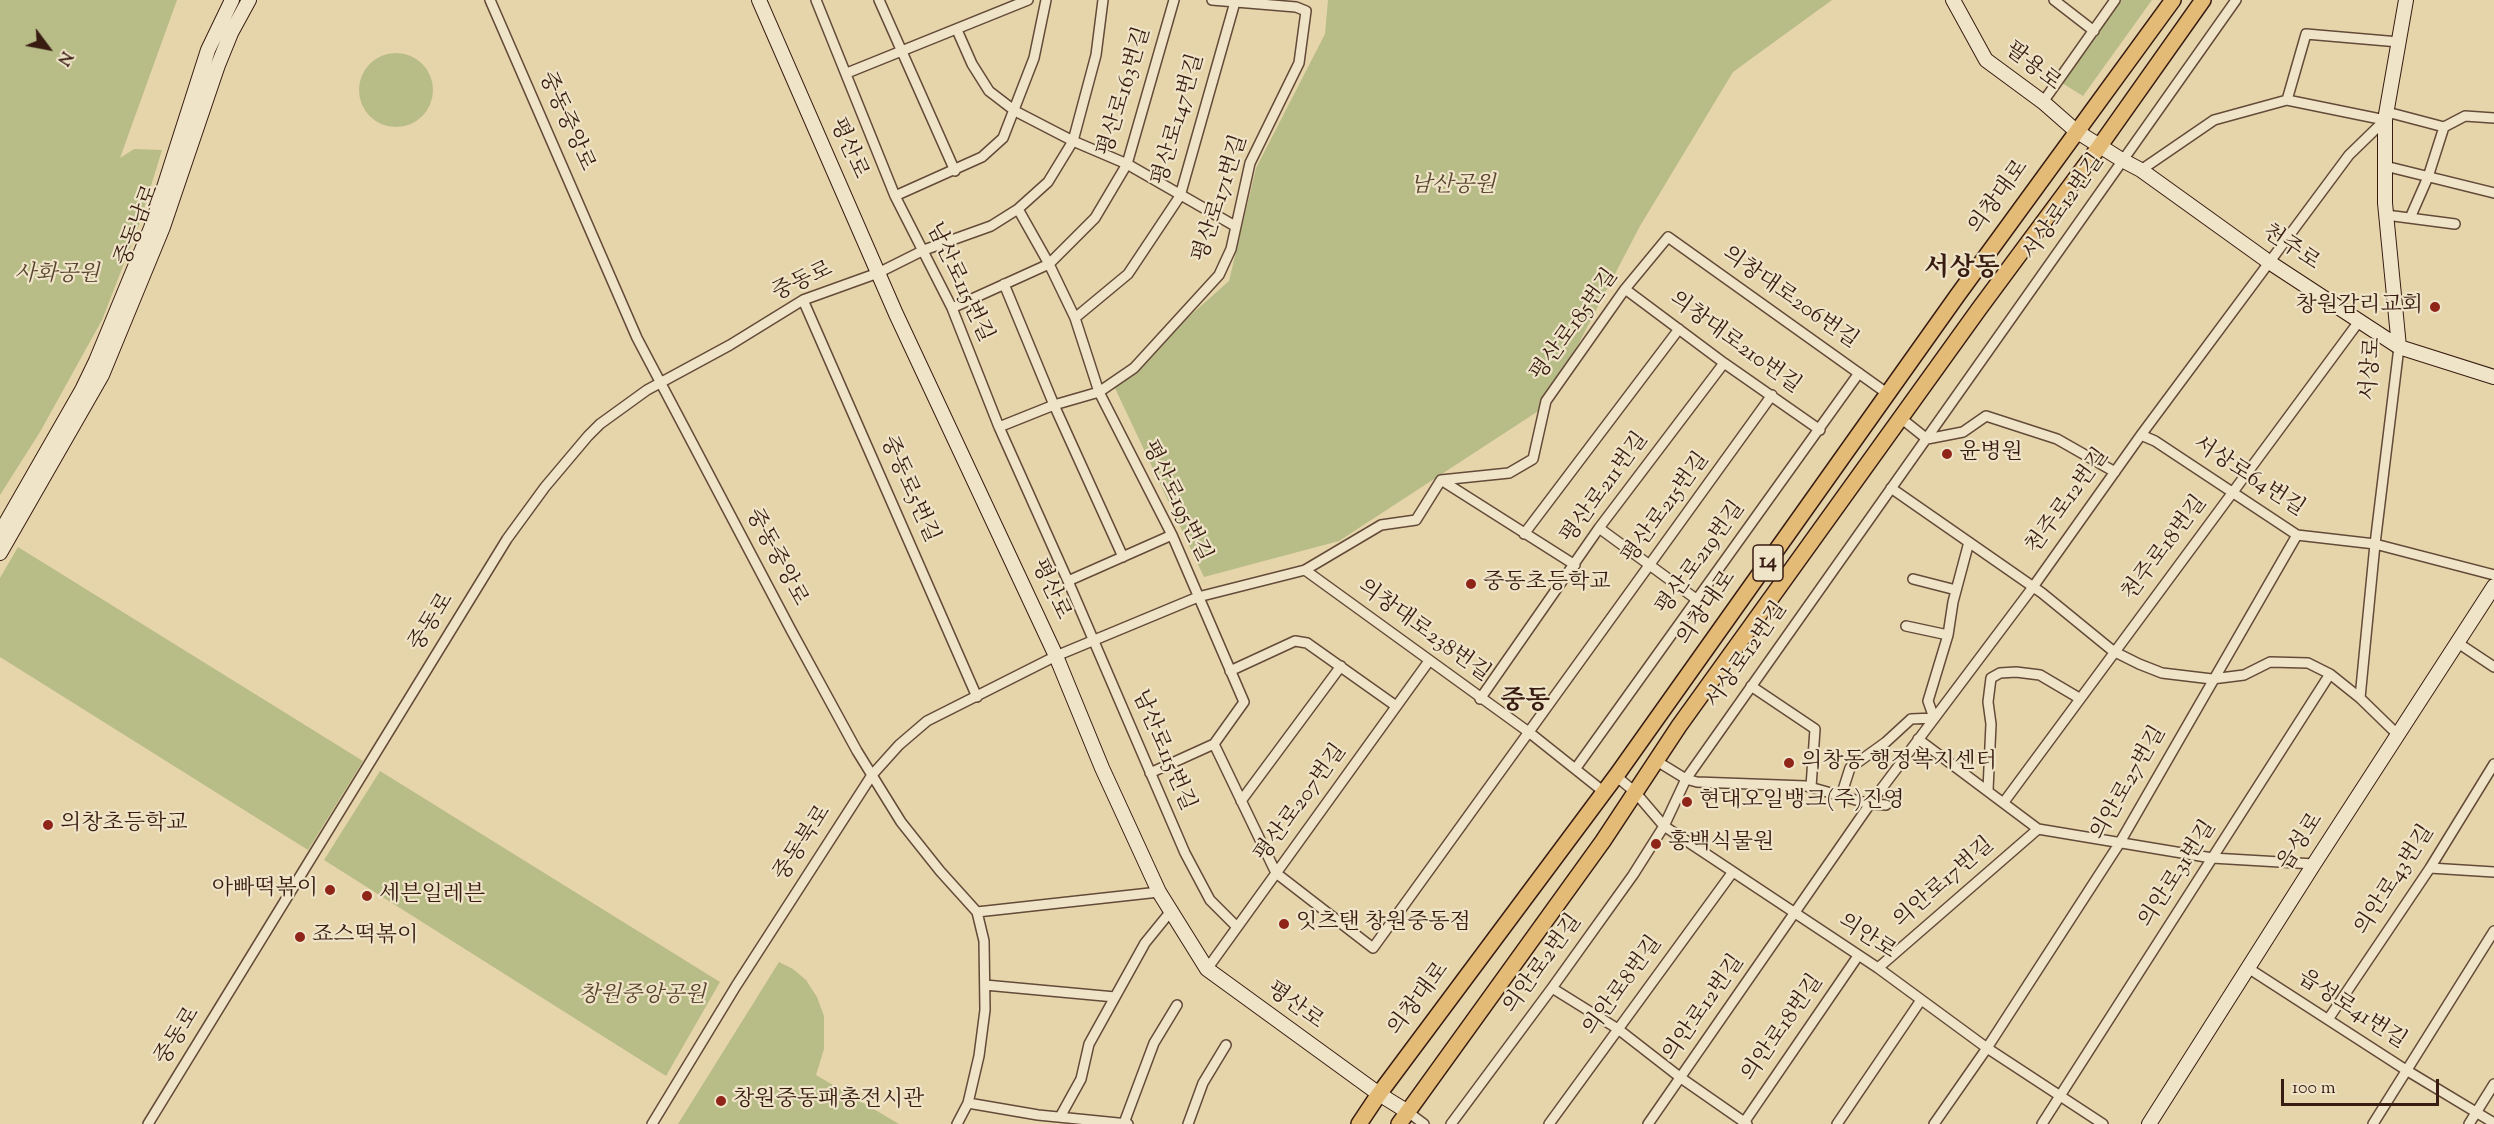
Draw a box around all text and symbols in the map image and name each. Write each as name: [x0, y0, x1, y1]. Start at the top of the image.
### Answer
north arrow: [18, 18, 78, 78]
street label: 평산로163번길: [1094, 24, 1158, 160]
street label: 팔용로: [1999, 38, 2065, 98]
text: N: [51, 46, 77, 69]
street label: 평산로147번길: [1149, 51, 1211, 189]
street label: 중동중앙로: [531, 68, 599, 176]
street label: 평산로: [822, 115, 872, 183]
street label: 평산로171번길: [1189, 132, 1255, 266]
street label: 서상로12번길: [2019, 150, 2111, 266]
street label: 의창대로: [1964, 156, 2036, 240]
park label: 남산공원: [1410, 174, 1496, 200]
street label: 중동남로: [111, 182, 167, 270]
street label: 남산로115번길: [919, 219, 997, 347]
street label: 천주로: [2256, 220, 2324, 278]
street label: 의창대로206번길: [1716, 242, 1862, 356]
district label: 서상동: [1924, 255, 2000, 287]
street label: 중동로: [769, 258, 837, 308]
park label: 사화공원: [14, 263, 100, 289]
street label: 평산로185번길: [1526, 265, 1626, 387]
street label: 의창대로210번길: [1663, 287, 1805, 401]
place label: 창원감리교회: [2295, 294, 2423, 320]
marker: 창원감리교회: [2428, 300, 2442, 314]
street label: 서상로: [2358, 336, 2388, 402]
street label: 평산로211번길: [1557, 428, 1655, 550]
street label: 서상로64번길: [2187, 432, 2309, 524]
street label: 중동로5번길: [873, 433, 943, 547]
street label: 평산로195번길: [1134, 437, 1216, 567]
place label: 윤병원: [1959, 441, 2023, 467]
street label: 천주로12번길: [2022, 444, 2116, 560]
marker: 윤병원: [1940, 447, 1954, 461]
street label: 평산로215번길: [1618, 448, 1716, 570]
street label: 천주로18번길: [2118, 491, 2214, 607]
street label: 평산로219번길: [1652, 497, 1752, 621]
street label: 중동중앙로: [738, 505, 812, 611]
road number: 14: [1753, 545, 1783, 581]
street label: 평산로: [1024, 556, 1074, 624]
street label: 의창대로: [1673, 567, 1743, 651]
place label: 중동초등학교: [1483, 571, 1611, 597]
street label: 의창대로238번길: [1351, 575, 1495, 689]
marker: 중동초등학교: [1464, 577, 1478, 591]
street label: 중동로: [405, 589, 461, 657]
street label: 서상로12번길: [1702, 598, 1794, 714]
street label: 남산로115번길: [1125, 687, 1199, 815]
district label: 중동: [1500, 688, 1550, 720]
street label: 의안로27번길: [2087, 722, 2173, 846]
street label: 평산로207번길: [1250, 740, 1354, 868]
place label: 의창동 행정복지센터: [1801, 750, 1997, 776]
marker: 의창동 행정복지센터: [1782, 756, 1796, 770]
place label: 현대오일뱅크(주)진영: [1699, 789, 1905, 815]
marker: 현대오일뱅크(주)진영: [1680, 795, 1694, 809]
street label: 중동북로: [770, 801, 838, 887]
street label: 읍성로: [2274, 809, 2330, 877]
place label: 의창초등학교: [60, 812, 188, 838]
street label: 의안로31번길: [2135, 816, 2223, 934]
marker: 의창초등학교: [41, 818, 55, 832]
street label: 의안로43번길: [2351, 821, 2441, 941]
place label: 홍백식물원: [1668, 831, 1774, 857]
street label: 의안로17번길: [1889, 833, 2001, 935]
marker: 홍백식물원: [1649, 837, 1663, 851]
place label: 아빠떡볶이: [212, 877, 318, 903]
marker: 아빠떡볶이: [323, 883, 337, 897]
place label: 세븐일레븐: [379, 883, 485, 909]
marker: 세븐일레븐: [360, 889, 374, 903]
street label: 의안로2번길: [1499, 910, 1589, 1020]
street label: 의안로: [1832, 910, 1900, 966]
place label: 잇츠탠 창원중동점: [1296, 911, 1471, 937]
marker: 잇츠탠 창원중동점: [1277, 917, 1291, 931]
place label: 죠스떡볶이: [312, 924, 418, 950]
marker: 죠스떡볶이: [293, 930, 307, 944]
street label: 의안로8번길: [1579, 932, 1669, 1042]
street label: 의안로12번길: [1659, 951, 1751, 1067]
street label: 의창대로: [1384, 958, 1456, 1042]
street label: 읍성로41번길: [2291, 966, 2411, 1056]
street label: 의안로18번길: [1737, 970, 1831, 1088]
street label: 평산로: [1260, 978, 1328, 1036]
park label: 창원중앙공원: [578, 984, 706, 1010]
street label: 중동로: [151, 1003, 207, 1071]
scale bar: [2284, 1067, 2442, 1105]
text: 100 m: [2292, 1076, 2336, 1102]
place label: 창원중동패총전시관: [733, 1088, 924, 1114]
marker: 창원중동패총전시관: [714, 1094, 728, 1108]

